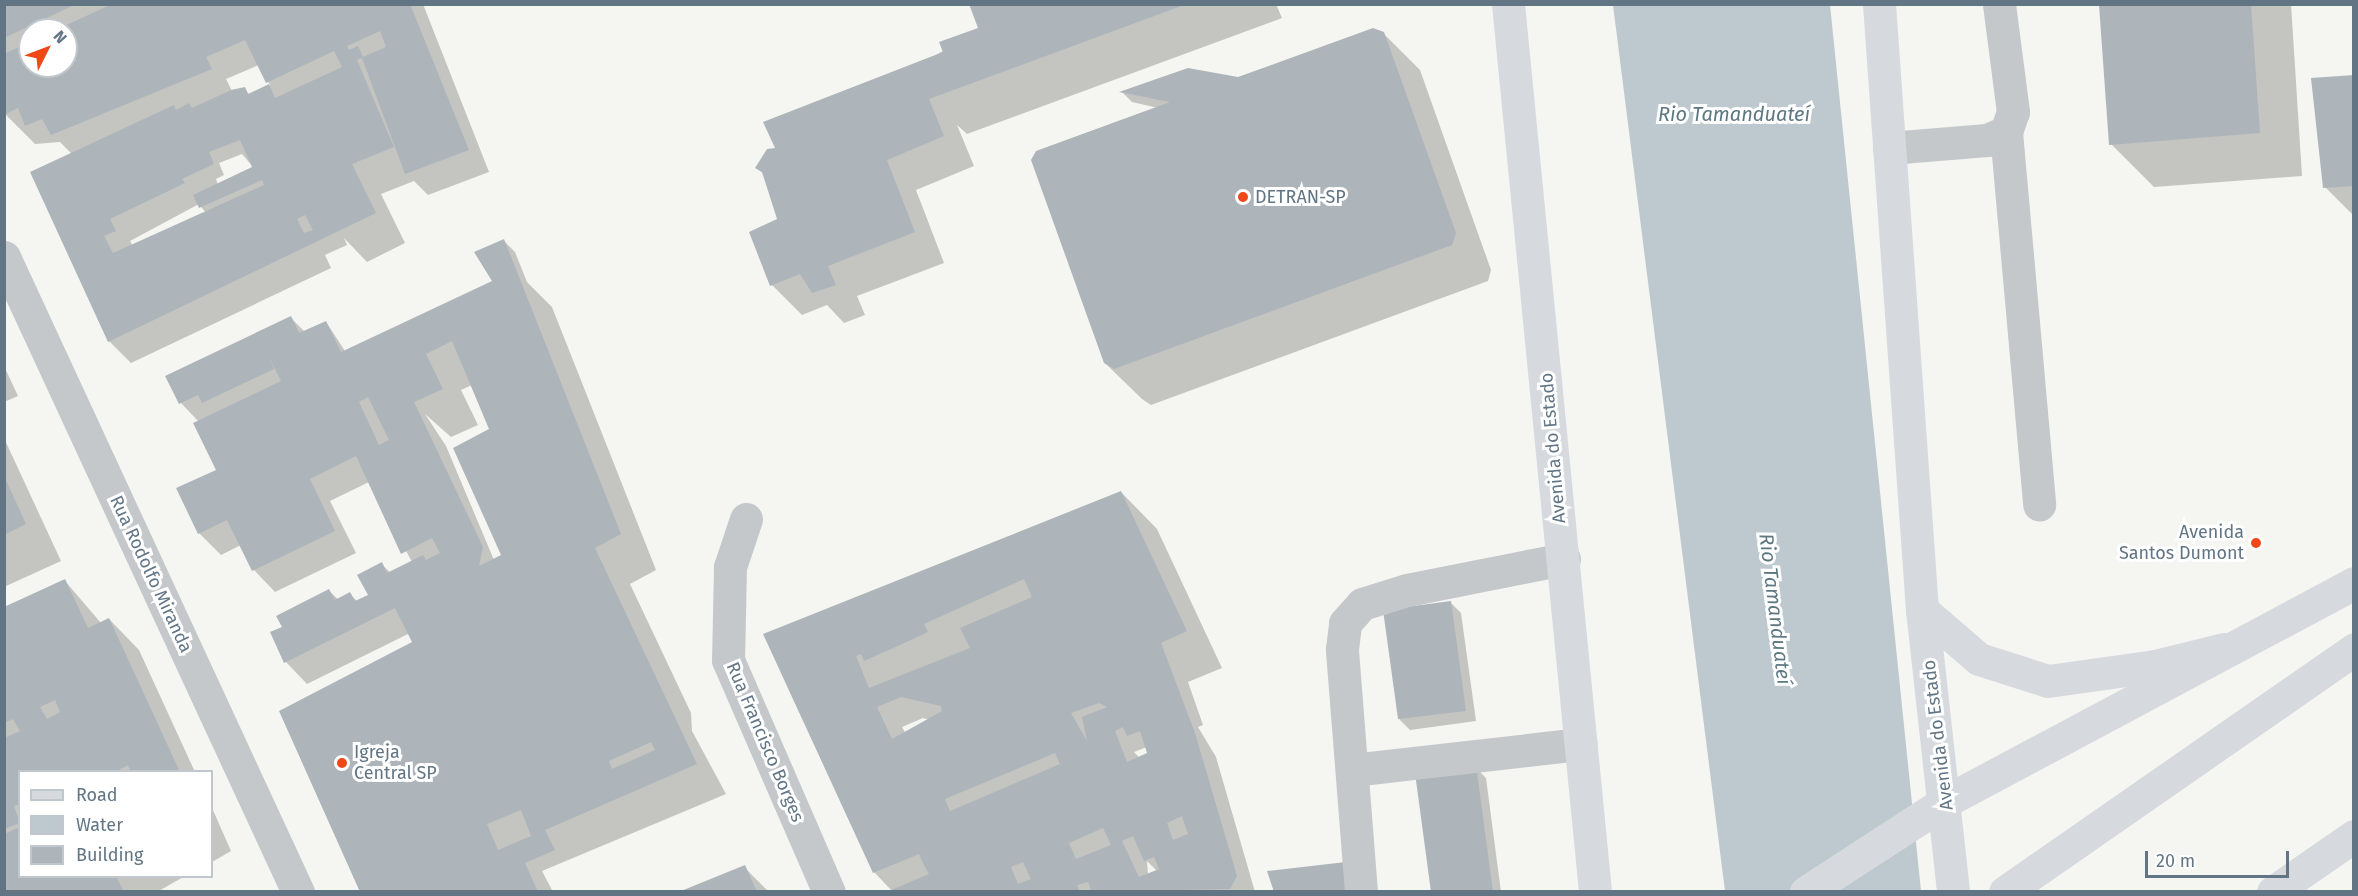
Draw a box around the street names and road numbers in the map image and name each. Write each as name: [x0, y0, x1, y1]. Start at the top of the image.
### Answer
street label: Avenida do Estado: [1536, 372, 1570, 524]
street label: Rua Rodolfo Miranda: [105, 492, 197, 656]
street label: Rua Francisco Borges: [721, 659, 809, 825]
street label: Avenida do Estado: [1918, 659, 1958, 811]

